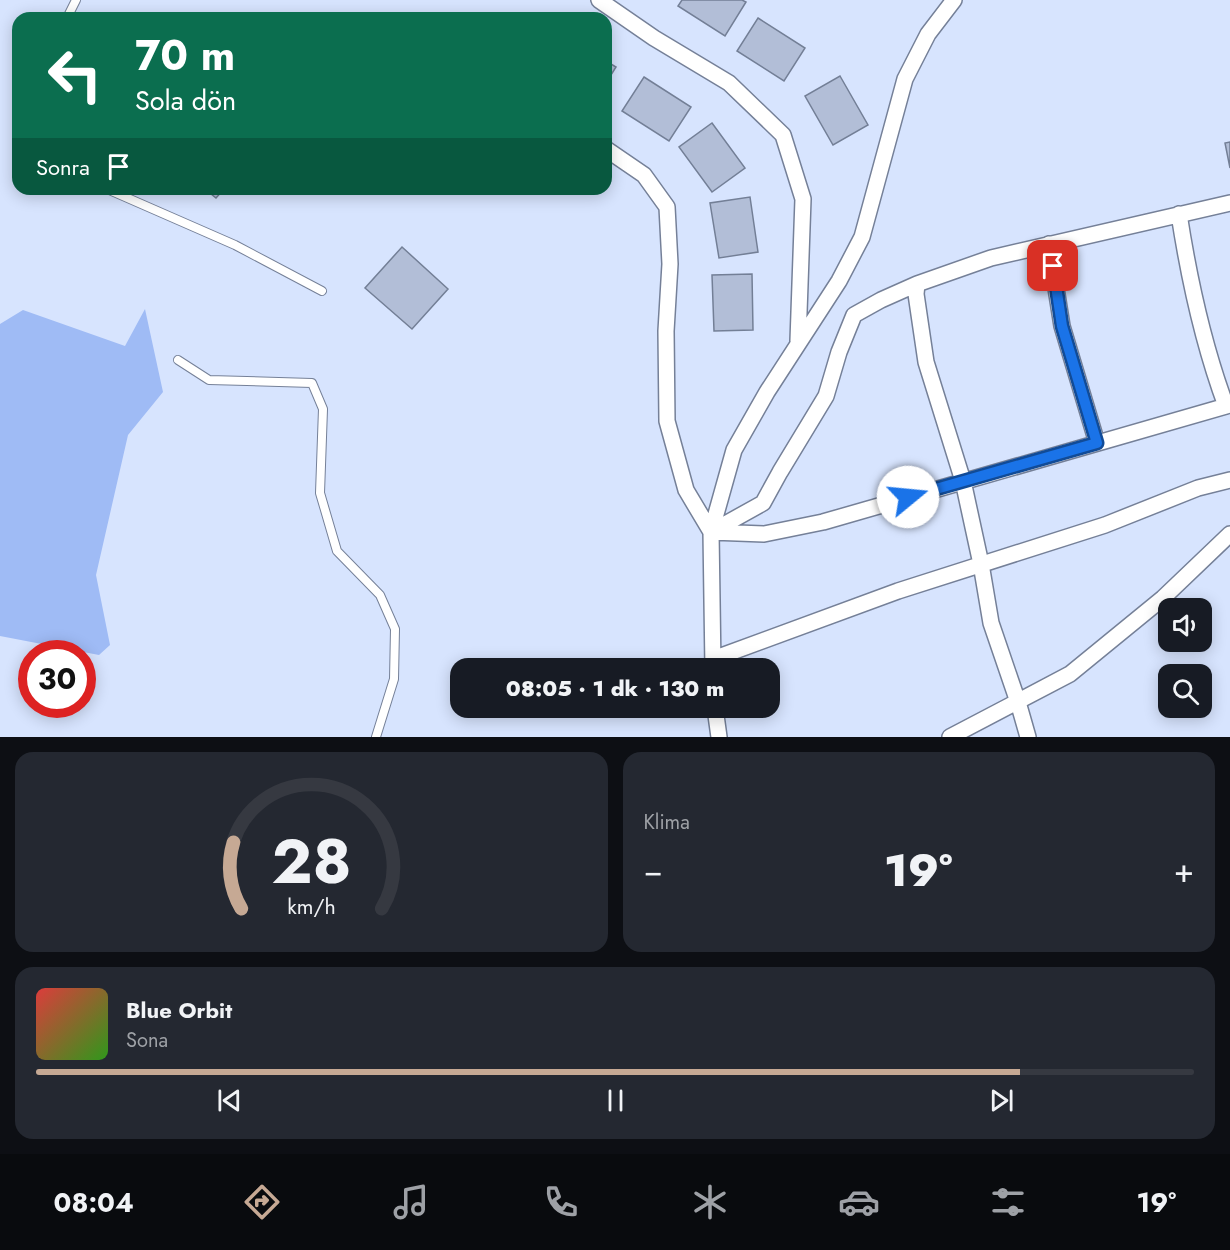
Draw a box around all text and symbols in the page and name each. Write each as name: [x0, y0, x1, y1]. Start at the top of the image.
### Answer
text: 70 m: [135, 25, 235, 86]
icon: left: [36, 36, 114, 114]
text: Sola dön: [135, 81, 236, 120]
icon: arrive: [102, 150, 135, 183]
text: Sonra: [36, 151, 90, 183]
pin: [1027, 240, 1078, 291]
icon: arrive: [1036, 249, 1069, 282]
position arrow: [876, 465, 940, 529]
map controls: [1158, 598, 1212, 718]
button: sound: [1158, 598, 1212, 652]
speed limit sign: 30: [18, 640, 96, 718]
button: search: [1158, 664, 1212, 718]
text: 08:05 · 1 dk · 130 m: [506, 672, 724, 704]
text: Klima: [644, 808, 690, 837]
text: 28: [271, 816, 351, 906]
text: 19°: [884, 838, 953, 903]
text: −: [644, 847, 663, 894]
text: +: [1174, 847, 1194, 894]
text: km/h: [287, 891, 335, 922]
text: Blue Orbit: [126, 994, 232, 1026]
text: Sona: [126, 1026, 168, 1055]
icon: previous: [213, 1084, 246, 1117]
icon: pause: [599, 1084, 632, 1117]
icon: next: [985, 1084, 1018, 1117]
icon: directions: [241, 1181, 283, 1223]
icon: music: [390, 1181, 432, 1223]
icon: phone: [540, 1181, 582, 1223]
icon: climate: [689, 1181, 731, 1223]
icon: car: [838, 1181, 880, 1223]
icon: filters: [987, 1181, 1029, 1223]
text: 08:04: [54, 1183, 134, 1222]
text: 19°: [1136, 1183, 1176, 1222]

